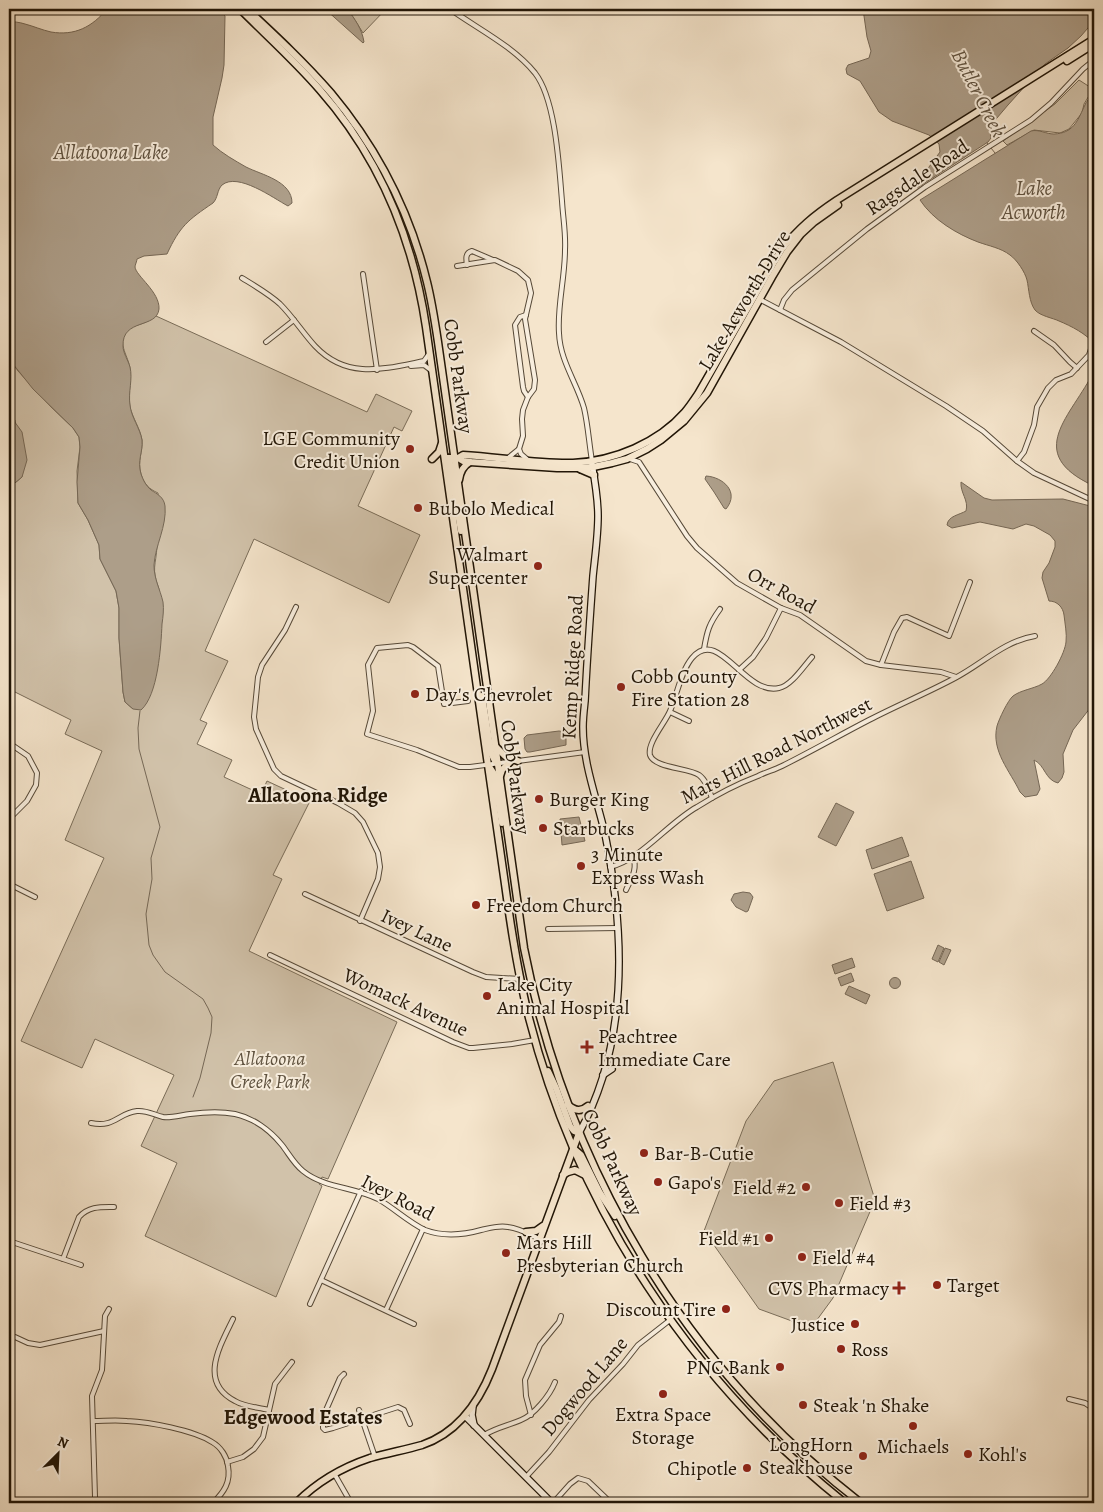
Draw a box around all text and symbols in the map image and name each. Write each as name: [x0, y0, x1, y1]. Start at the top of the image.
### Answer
water label: Butler Creek: [945, 44, 1013, 142]
street label: Ragsdale Road: [861, 133, 974, 222]
water label: Allatoona Lake: [53, 138, 169, 166]
water label: Lake Acworth: [1001, 174, 1066, 226]
street label: Lake Acworth Drive: [692, 225, 797, 375]
street label: Cobb Parkway: [437, 317, 480, 436]
place label: LGE Community Credit Union: [262, 425, 401, 475]
marker: LGE Community Credit Union: [404, 443, 416, 455]
place label: Bubolo Medical: [428, 495, 554, 522]
marker: Bubolo Medical: [412, 502, 424, 514]
place label: Walmart Supercenter: [428, 541, 528, 591]
marker: Walmart Supercenter: [532, 560, 544, 572]
street label: Orr Road: [743, 561, 821, 620]
street label: Kemp Ridge Road: [555, 594, 590, 740]
place label: Cobb County Fire Station 28: [631, 663, 750, 713]
place label: Day's Chevrolet: [425, 681, 553, 708]
marker: Cobb County Fire Station 28: [615, 681, 627, 693]
marker: Day's Chevrolet: [409, 688, 421, 700]
street label: Mars Hill Road Northwest: [676, 690, 877, 810]
street label: Cobb Parkway: [494, 718, 537, 837]
district label: Allatoona Ridge: [247, 781, 388, 809]
place label: Burger King: [549, 786, 649, 813]
marker: Burger King: [533, 793, 545, 805]
place label: Starbucks: [553, 815, 635, 842]
marker: Starbucks: [537, 822, 549, 834]
place label: 3 Minute Express Wash: [591, 841, 705, 891]
marker: 3 Minute Express Wash: [575, 860, 587, 872]
place label: Freedom Church: [486, 892, 623, 919]
marker: Freedom Church: [470, 899, 482, 911]
street label: Ivey Lane: [376, 902, 457, 959]
street label: Womack Avenue: [338, 961, 473, 1043]
place label: Lake City Animal Hospital: [496, 971, 629, 1021]
marker: Lake City Animal Hospital: [481, 990, 493, 1002]
place label: Peachtree Immediate Care: [598, 1023, 731, 1073]
marker: Peachtree Immediate Care: [580, 1040, 594, 1054]
park label: Allatoona Creek Park: [230, 1045, 310, 1095]
street label: Cobb Parkway: [576, 1104, 650, 1221]
place label: Bar-B-Cutie: [654, 1140, 754, 1167]
marker: Bar-B-Cutie: [638, 1147, 650, 1159]
street label: Ivey Road: [357, 1168, 439, 1227]
place label: Gapo's: [668, 1169, 721, 1196]
place label: Field #2: [733, 1174, 796, 1201]
marker: Gapo's: [652, 1176, 664, 1188]
marker: Field #2: [800, 1181, 812, 1193]
place label: Field #3: [849, 1190, 911, 1217]
marker: Field #3: [833, 1197, 845, 1209]
place label: Field #1: [698, 1225, 759, 1252]
place label: Mars Hill Presbyterian Church: [516, 1229, 684, 1279]
marker: Field #1: [763, 1232, 775, 1244]
place label: Field #4: [812, 1244, 875, 1271]
marker: Mars Hill Presbyterian Church: [500, 1247, 512, 1259]
marker: Field #4: [796, 1251, 808, 1263]
place label: Target: [947, 1272, 1000, 1299]
place label: CVS Pharmacy: [768, 1275, 890, 1302]
marker: Target: [931, 1279, 943, 1291]
marker: CVS Pharmacy: [893, 1282, 905, 1294]
place label: Discount Tire: [605, 1296, 716, 1323]
marker: Discount Tire: [720, 1303, 732, 1315]
place label: Justice: [791, 1311, 845, 1338]
marker: Justice: [849, 1318, 861, 1330]
street label: Dogwood Lane: [535, 1331, 634, 1442]
place label: Ross: [851, 1336, 889, 1363]
marker: Ross: [835, 1343, 847, 1355]
place label: PNC Bank: [686, 1354, 770, 1381]
marker: PNC Bank: [774, 1361, 786, 1373]
marker: Extra Space Storage: [657, 1388, 669, 1400]
place label: Steak 'n Shake: [813, 1392, 929, 1419]
marker: Steak 'n Shake: [797, 1399, 809, 1411]
place label: Extra Space Storage: [615, 1401, 711, 1451]
district label: Edgewood Estates: [224, 1403, 382, 1431]
marker: Michaels: [907, 1420, 919, 1432]
north arrow: [32, 1430, 82, 1480]
place label: LongHorn Steakhouse: [759, 1431, 853, 1481]
text: N: [55, 1432, 72, 1453]
place label: Michaels: [877, 1433, 949, 1460]
place label: Kohl's: [978, 1441, 1027, 1468]
marker: Kohl's: [962, 1448, 974, 1460]
marker: LongHorn Steakhouse: [857, 1450, 869, 1462]
place label: Chipotle: [667, 1455, 737, 1482]
marker: Chipotle: [741, 1462, 753, 1474]

